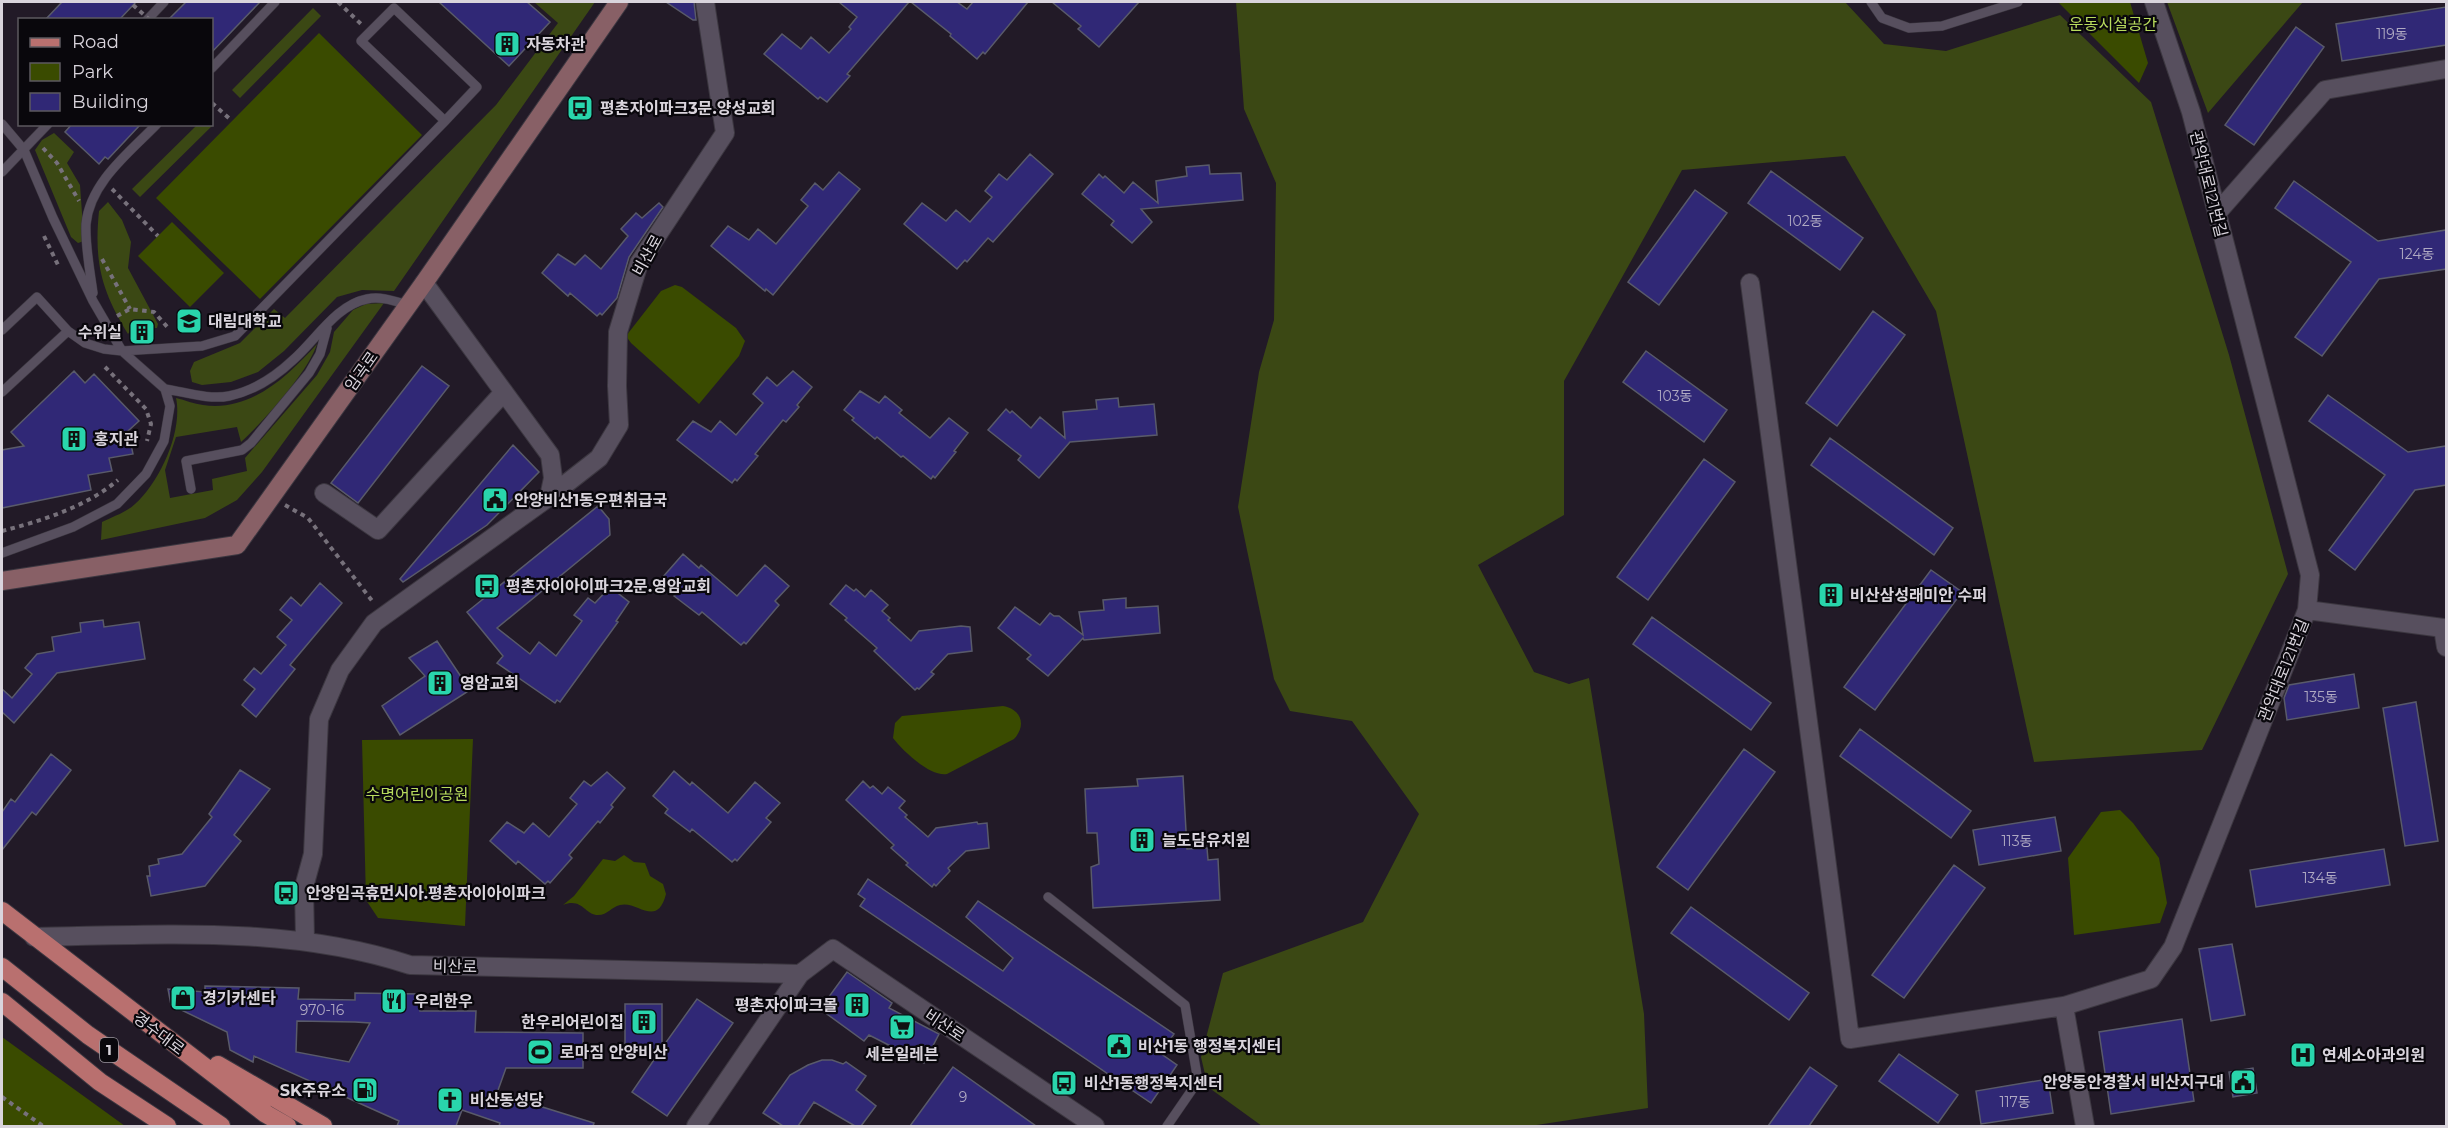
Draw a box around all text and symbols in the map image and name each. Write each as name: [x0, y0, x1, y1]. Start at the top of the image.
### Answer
park label: 운동시설공간: [2069, 15, 2157, 34]
legend: [18, 18, 213, 126]
house number: 119동: [2376, 25, 2408, 43]
building icon: 자동차관: [492, 29, 522, 59]
text: Road: [72, 31, 119, 53]
place label: 자동차관: [526, 35, 585, 54]
text: Park: [72, 61, 113, 83]
text: Building: [72, 91, 149, 113]
bus stop icon: 평촌자이파크3문.양성교회: [565, 93, 595, 123]
place label: 평촌자이파크3문.양성교회: [600, 99, 776, 118]
street label: 관악대로121번길: [2186, 129, 2231, 239]
house number: 102동: [1787, 212, 1823, 230]
street label: 비산로: [628, 231, 667, 279]
house number: 124동: [2400, 245, 2435, 263]
school or university icon: 대림대학교: [174, 306, 204, 336]
place label: 대림대학교: [208, 312, 282, 331]
building icon: 수위실: [127, 317, 157, 347]
place label: 수위실: [78, 323, 122, 342]
street label: 임곡로: [341, 348, 382, 395]
house number: 103동: [1658, 387, 1693, 405]
building icon: 홍지관: [59, 424, 89, 454]
place label: 홍지관: [94, 430, 138, 449]
public building icon: 안양비산1동우편취급국: [480, 485, 510, 515]
place label: 안양비산1동우편취급국: [514, 491, 667, 510]
bus stop icon: 평촌자이아이파크2문.영암교회: [472, 571, 502, 601]
place label: 평촌자이아이파크2문.영암교회: [506, 577, 711, 596]
building icon: 비산삼성래미안 수퍼: [1816, 580, 1846, 610]
place label: 비산삼성래미안 수퍼: [1850, 586, 1987, 605]
street label: 관악대로121번길: [2254, 616, 2313, 724]
building icon: 영암교회: [425, 668, 455, 698]
place label: 영암교회: [460, 674, 519, 693]
house number: 135동: [2304, 688, 2338, 706]
park label: 수명어린이공원: [365, 785, 469, 804]
building icon: 늘도담유치원: [1127, 825, 1157, 855]
place label: 늘도담유치원: [1162, 831, 1250, 850]
house number: 113동: [2002, 832, 2033, 850]
house number: 134동: [2302, 869, 2338, 887]
bus stop icon: 안양임곡휴먼시아.평촌자이아이파크: [271, 878, 301, 908]
place label: 안양임곡휴먼시아.평촌자이아이파크: [306, 884, 546, 903]
street label: 비산로: [433, 957, 478, 976]
shop icon: 경기카센타: [168, 983, 198, 1013]
restaurant icon: 우리한우: [379, 986, 409, 1016]
place label: 경기카센타: [202, 989, 276, 1008]
building icon: 평촌자이파크몰: [842, 990, 872, 1020]
place label: 우리한우: [414, 992, 473, 1011]
place label: 평촌자이파크몰: [735, 996, 838, 1015]
house number: 970-16: [300, 1001, 345, 1019]
street label: 비산로: [921, 1005, 969, 1046]
building icon: 한우리어린이집: [629, 1007, 659, 1037]
street label: 경수대로: [129, 1008, 188, 1059]
supermarket icon: 세븐일레븐: [887, 1012, 917, 1042]
place label: 한우리어린이집: [521, 1013, 624, 1032]
public building icon: 비산1동 행정복지센터: [1104, 1031, 1134, 1061]
sports icon: 로마짐 안양비산: [525, 1037, 555, 1067]
place label: 비산1동 행정복지센터: [1138, 1037, 1281, 1056]
road number: 1: [100, 1038, 118, 1062]
hospital icon: 연세소아과의원: [2288, 1040, 2318, 1070]
place label: 로마짐 안양비산: [560, 1043, 668, 1062]
place label: 세븐일레븐: [865, 1045, 939, 1064]
place label: 연세소아과의원: [2322, 1046, 2425, 1065]
public building icon: 안양동안경찰서 비산지구대: [2228, 1067, 2258, 1097]
bus stop icon: 비산1동행정복지센터: [1049, 1068, 1079, 1098]
place label: 안양동안경찰서 비산지구대: [2043, 1073, 2224, 1092]
place label: 비산1동행정복지센터: [1084, 1074, 1223, 1093]
fuel station icon: SK주유소: [350, 1075, 380, 1105]
place label: SK주유소: [280, 1081, 346, 1100]
church icon: 비산동성당: [435, 1085, 465, 1115]
house number: 9: [959, 1088, 967, 1106]
place label: 비산동성당: [470, 1091, 544, 1110]
house number: 117동: [1999, 1093, 2031, 1111]

